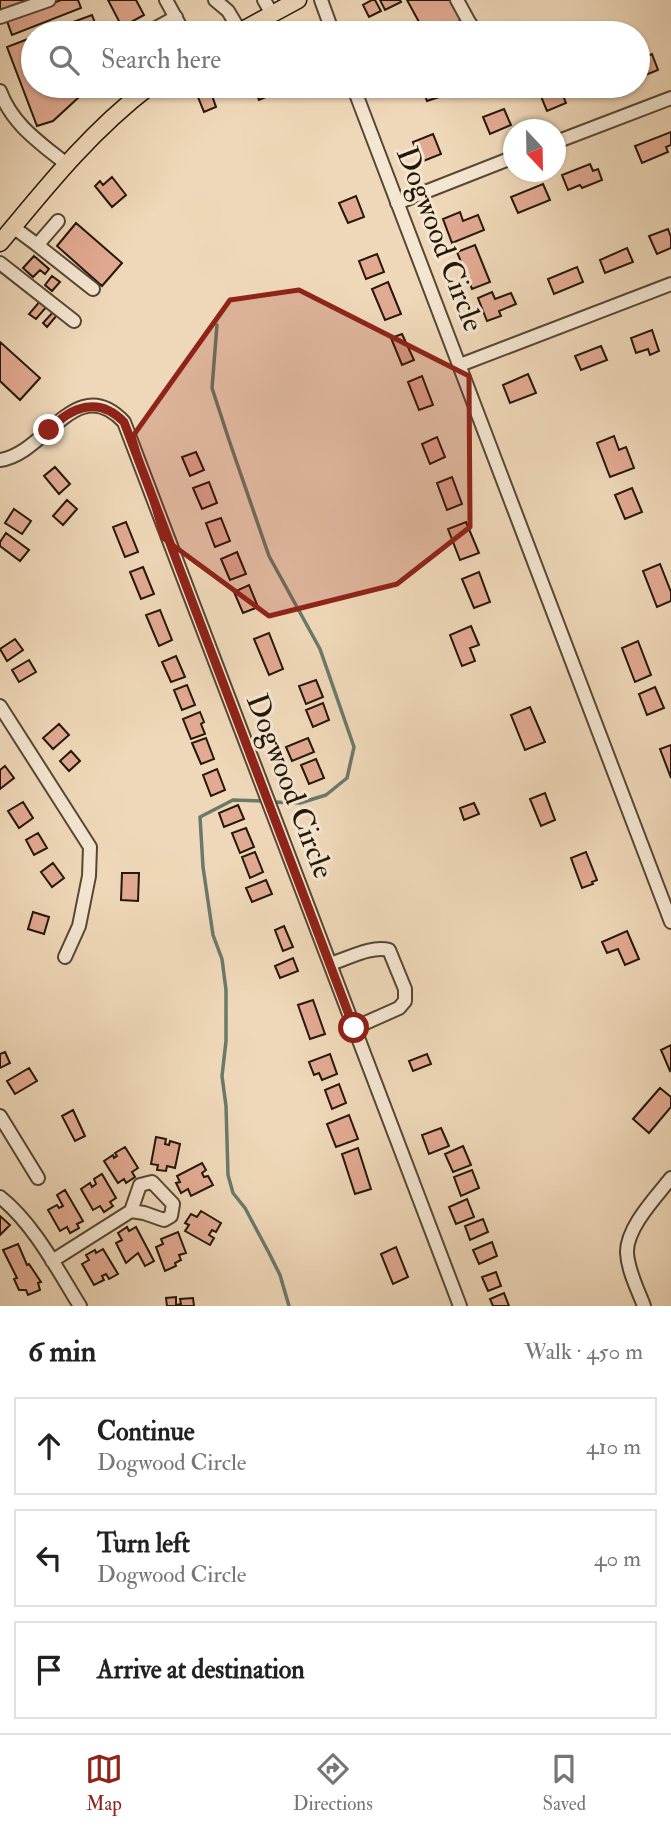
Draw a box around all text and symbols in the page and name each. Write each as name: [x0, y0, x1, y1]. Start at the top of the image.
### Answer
search box: [21, 21, 650, 98]
icon: search: [45, 41, 83, 79]
text: Search here: [101, 44, 221, 76]
north arrow: [503, 119, 566, 182]
street label: Dogwood Circle: [388, 141, 492, 337]
route end: [33, 414, 64, 445]
street label: Dogwood Circle: [238, 688, 342, 884]
route start: [338, 1012, 369, 1043]
text: 6 min: [28, 1333, 96, 1370]
text: Walk · 450 m: [524, 1337, 643, 1366]
text: Continue: [97, 1416, 195, 1448]
icon: ahead: [30, 1427, 68, 1465]
text: 410 m: [586, 1432, 641, 1461]
text: Dogwood Circle: [97, 1448, 246, 1477]
text: Turn left: [97, 1528, 190, 1560]
icon: left: [30, 1539, 68, 1577]
text: 40 m: [594, 1544, 641, 1573]
text: Dogwood Circle: [97, 1560, 246, 1589]
icon: arrive: [30, 1651, 68, 1689]
text: Arrive at destination: [97, 1654, 305, 1686]
tab: Map: [85, 1750, 123, 1816]
tab: Directions: [293, 1750, 373, 1816]
tab: Saved: [543, 1750, 586, 1816]

